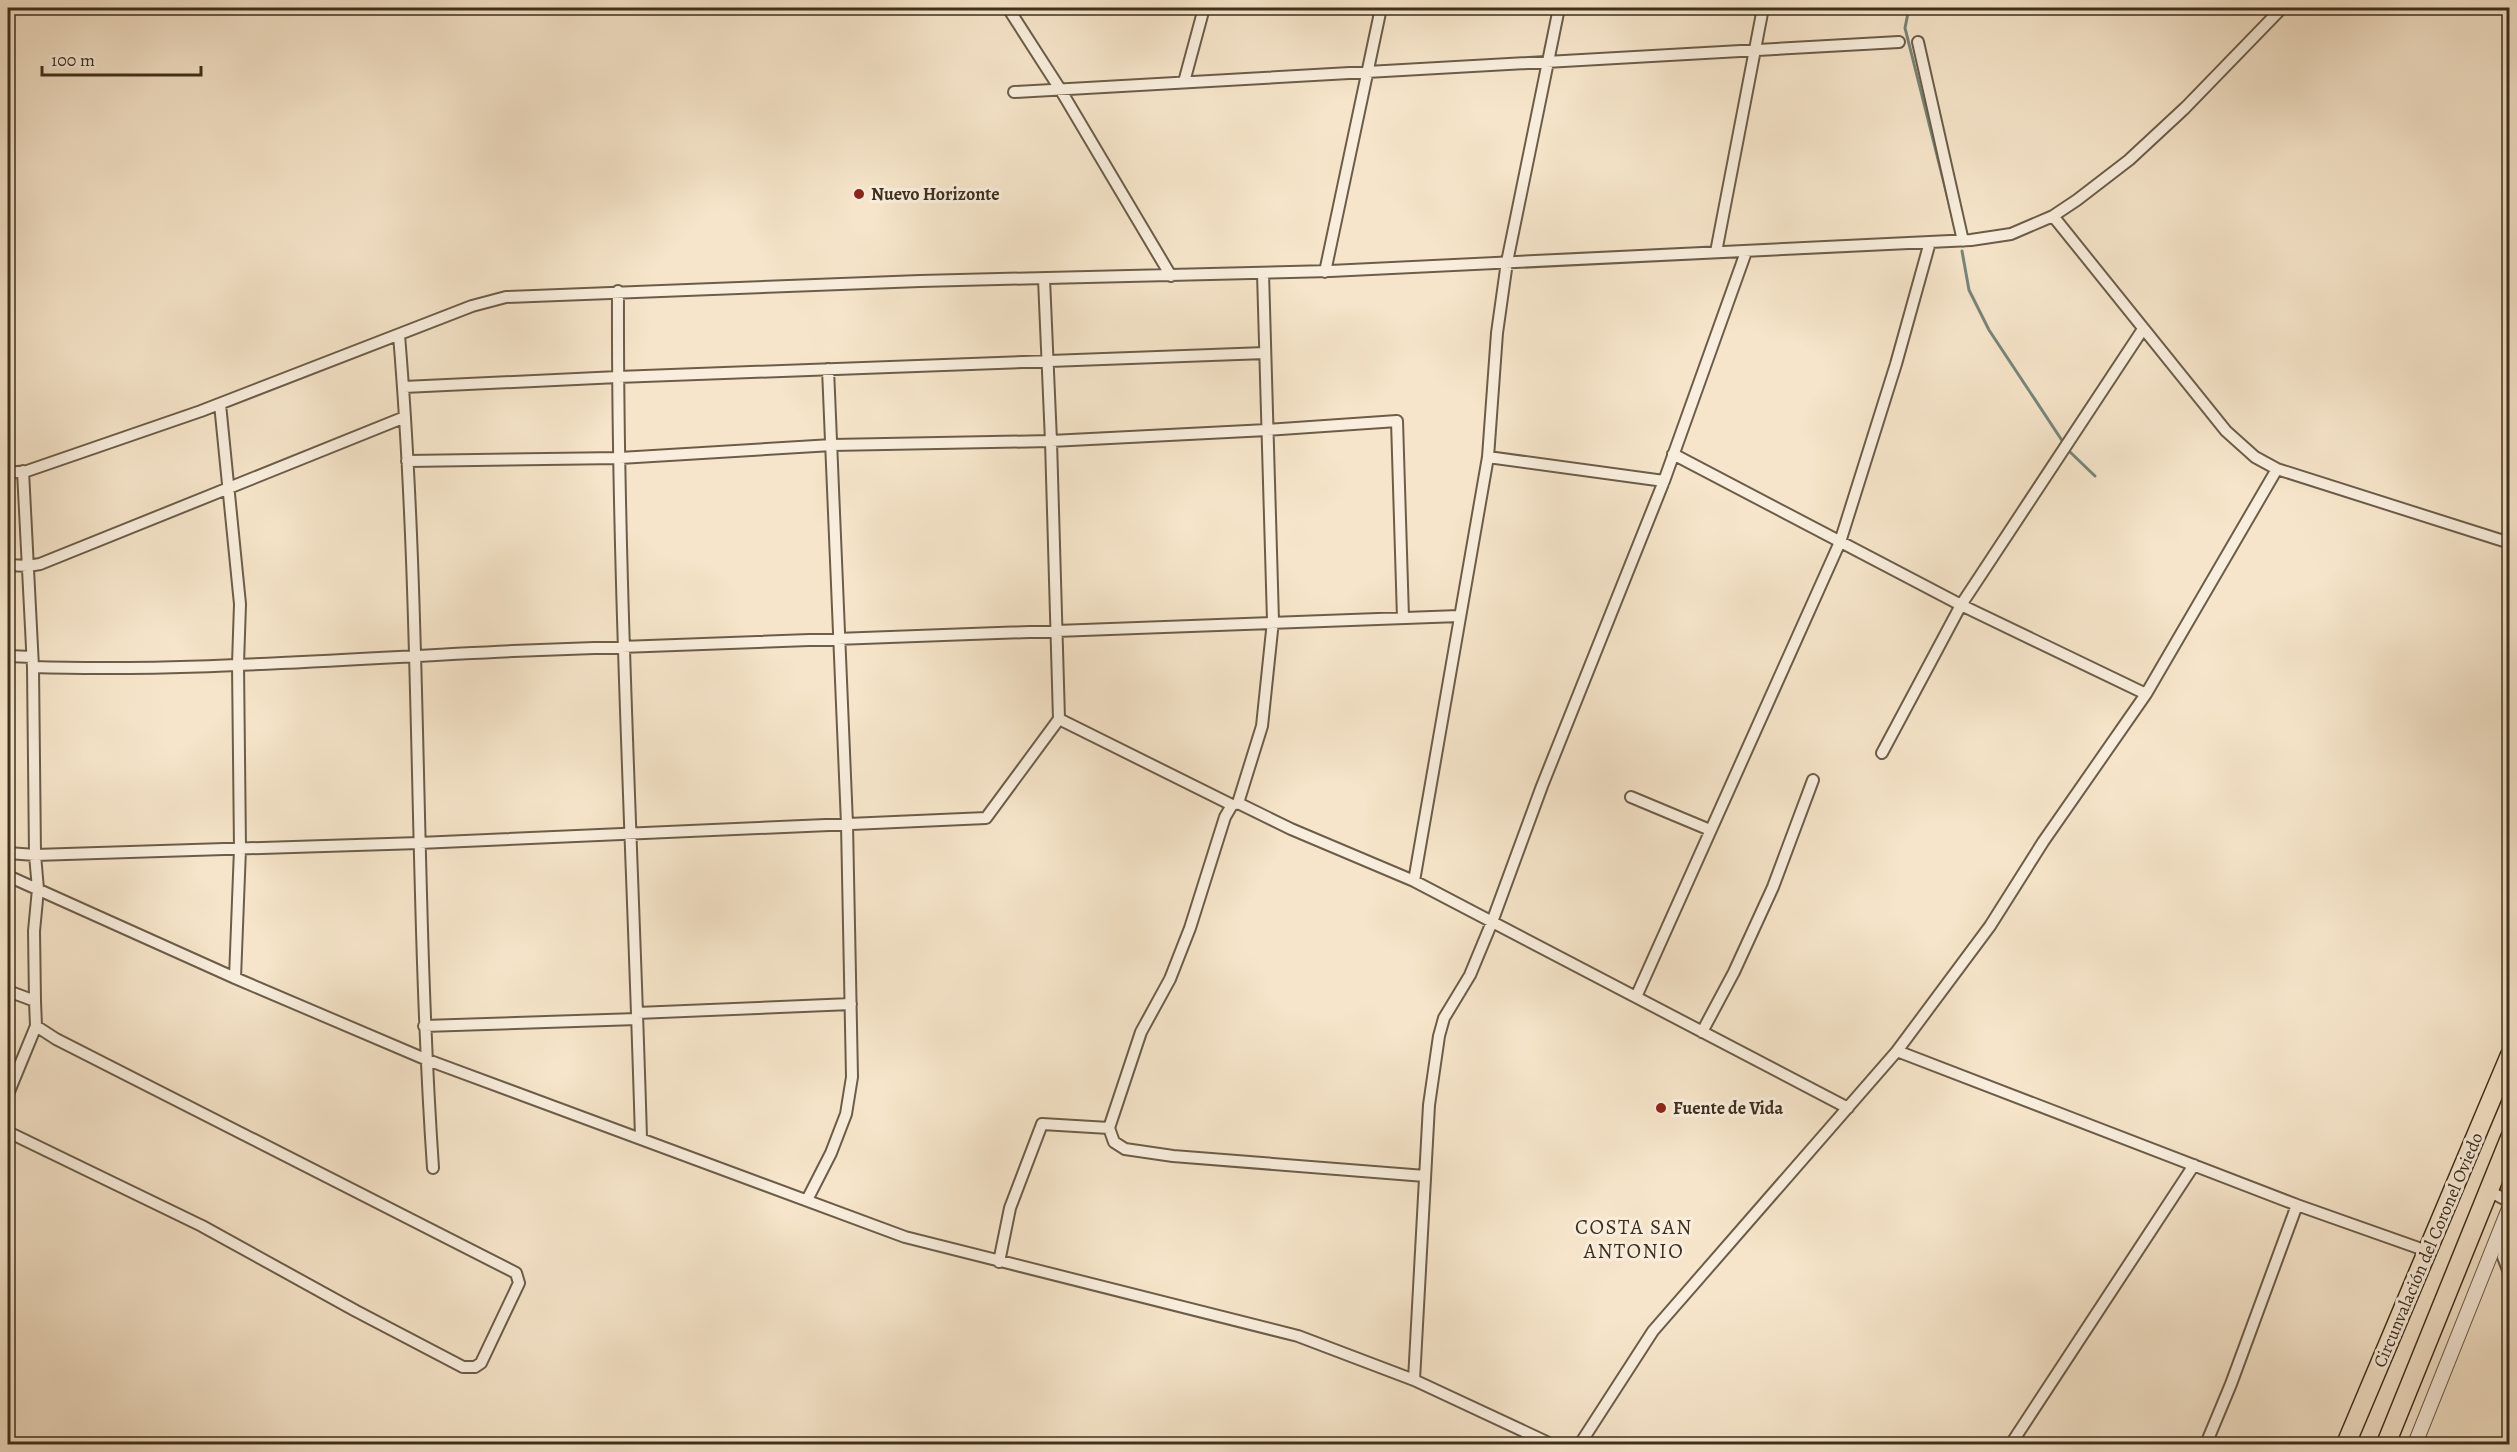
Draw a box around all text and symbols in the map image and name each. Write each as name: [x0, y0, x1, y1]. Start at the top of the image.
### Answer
scale bar: [42, 39, 201, 77]
text: 100 m: [51, 48, 95, 72]
place label: Nuevo Horizonte: [871, 182, 1000, 206]
marker: Nuevo Horizonte: [852, 187, 866, 201]
place label: Fuente de Vida: [1673, 1096, 1783, 1120]
marker: Fuente de Vida: [1654, 1101, 1668, 1115]
street label: Circunvalación del Coronel Oviedo: [2368, 1129, 2489, 1371]
district label: COSTA SAN ANTONIO: [1575, 1213, 1693, 1265]

